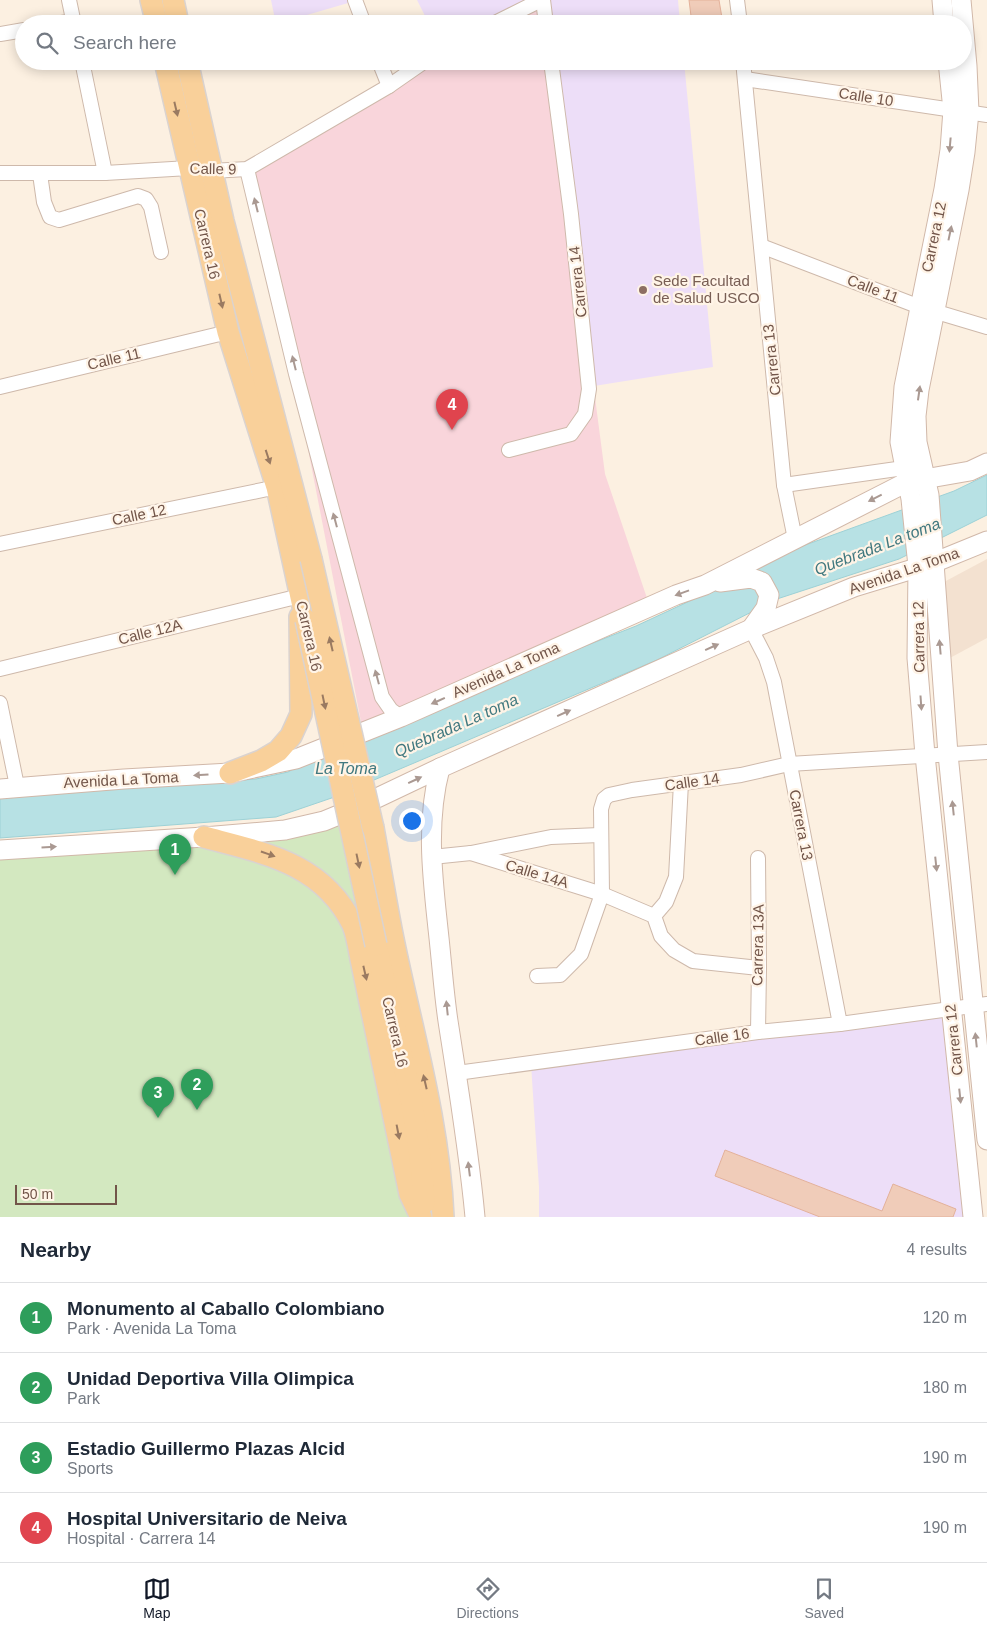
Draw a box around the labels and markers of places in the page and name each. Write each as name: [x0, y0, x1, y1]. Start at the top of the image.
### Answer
place label: Sede Facultad de Salud USCO: [653, 272, 760, 306]
marker: Sede Facultad de Salud USCO: [637, 284, 649, 296]
pin: 4: [436, 389, 468, 430]
pin: 1: [159, 834, 191, 875]
pin: 2: [181, 1069, 213, 1110]
pin: 3: [142, 1077, 174, 1118]

